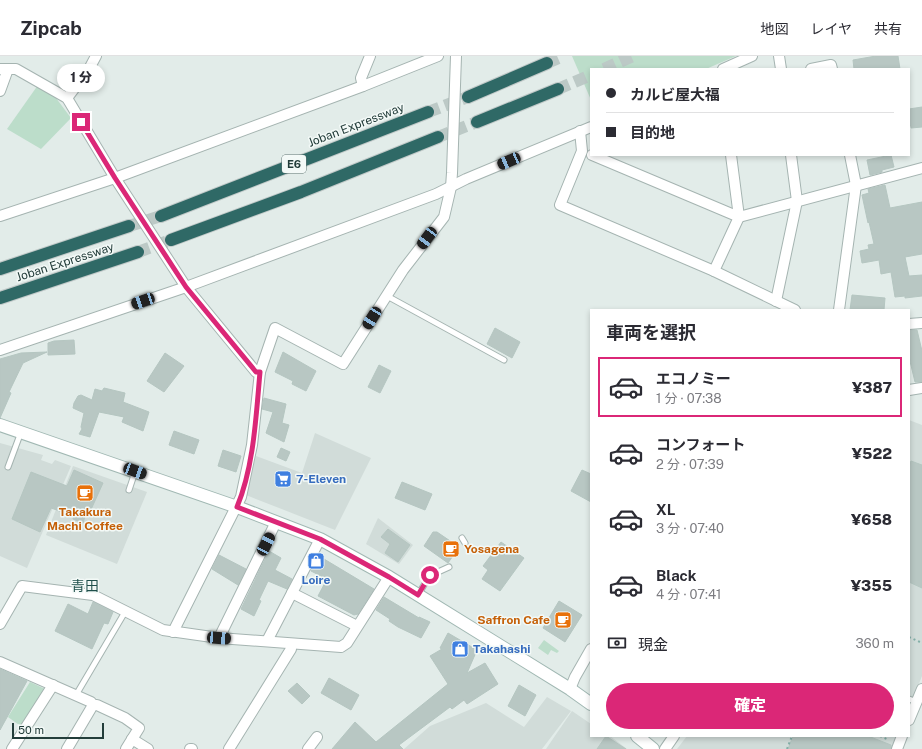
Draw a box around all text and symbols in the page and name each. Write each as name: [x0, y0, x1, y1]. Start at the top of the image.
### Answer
text: Zipcab: [20, 17, 82, 39]
text: 地図: [760, 21, 788, 37]
text: レイヤ: [810, 21, 852, 37]
text: 共有: [874, 21, 902, 37]
callout: 1 分: [57, 64, 105, 92]
text: 1 分: [70, 70, 92, 85]
text: カルビ屋大福: [630, 86, 720, 103]
street label: Joban Expressway: [306, 100, 407, 150]
route end: [72, 113, 90, 131]
text: 目的地: [630, 124, 675, 141]
car: [496, 151, 522, 171]
road number: E6: [282, 155, 306, 173]
car: [415, 225, 439, 251]
street label: Joban Expressway: [14, 239, 116, 284]
car: [130, 291, 156, 311]
car: [361, 305, 383, 331]
text: 車両を選択: [606, 322, 696, 343]
icon: car: [608, 369, 644, 405]
text: エコノミー: [656, 370, 731, 387]
text: ¥387: [852, 379, 892, 396]
text: 1 分 · 07:38: [656, 391, 722, 406]
icon: car: [608, 435, 644, 471]
text: コンフォート: [656, 436, 746, 453]
text: ¥522: [852, 445, 892, 462]
text: 2 分 · 07:39: [656, 457, 724, 472]
car: [122, 461, 148, 481]
supermarket icon: 7-Eleven: [273, 469, 293, 489]
place label: 7-Eleven: [296, 472, 346, 486]
cafe icon: Takakura Machi Coffee: [75, 483, 95, 503]
icon: car: [608, 501, 644, 537]
text: XL: [656, 501, 675, 518]
place label: Takakura Machi Coffee: [47, 505, 123, 533]
text: ¥658: [851, 511, 892, 528]
text: 3 分 · 07:40: [656, 521, 724, 536]
car: [255, 531, 277, 557]
cafe icon: Yosagena: [441, 539, 461, 559]
place label: Yosagena: [464, 542, 519, 556]
shop icon: Loire: [306, 551, 326, 571]
route start: [421, 566, 439, 584]
icon: car: [608, 567, 644, 603]
text: Black: [656, 567, 696, 584]
place label: Loire: [302, 573, 330, 587]
text: ¥355: [851, 577, 892, 594]
district label: 青田: [71, 578, 99, 594]
text: 4 分 · 07:41: [656, 587, 721, 602]
cafe icon: Saffron Cafe: [553, 610, 573, 630]
place label: Saffron Cafe: [477, 613, 550, 627]
car: [207, 631, 231, 645]
icon: cash: [606, 632, 628, 654]
text: 現金: [638, 636, 668, 653]
text: 360 m: [856, 636, 894, 651]
shop icon: Takahashi: [450, 639, 470, 659]
place label: Takahashi: [473, 642, 530, 656]
button: 確定: [606, 683, 894, 729]
scale bar: [12, 721, 104, 740]
text: 50 m: [18, 724, 44, 736]

